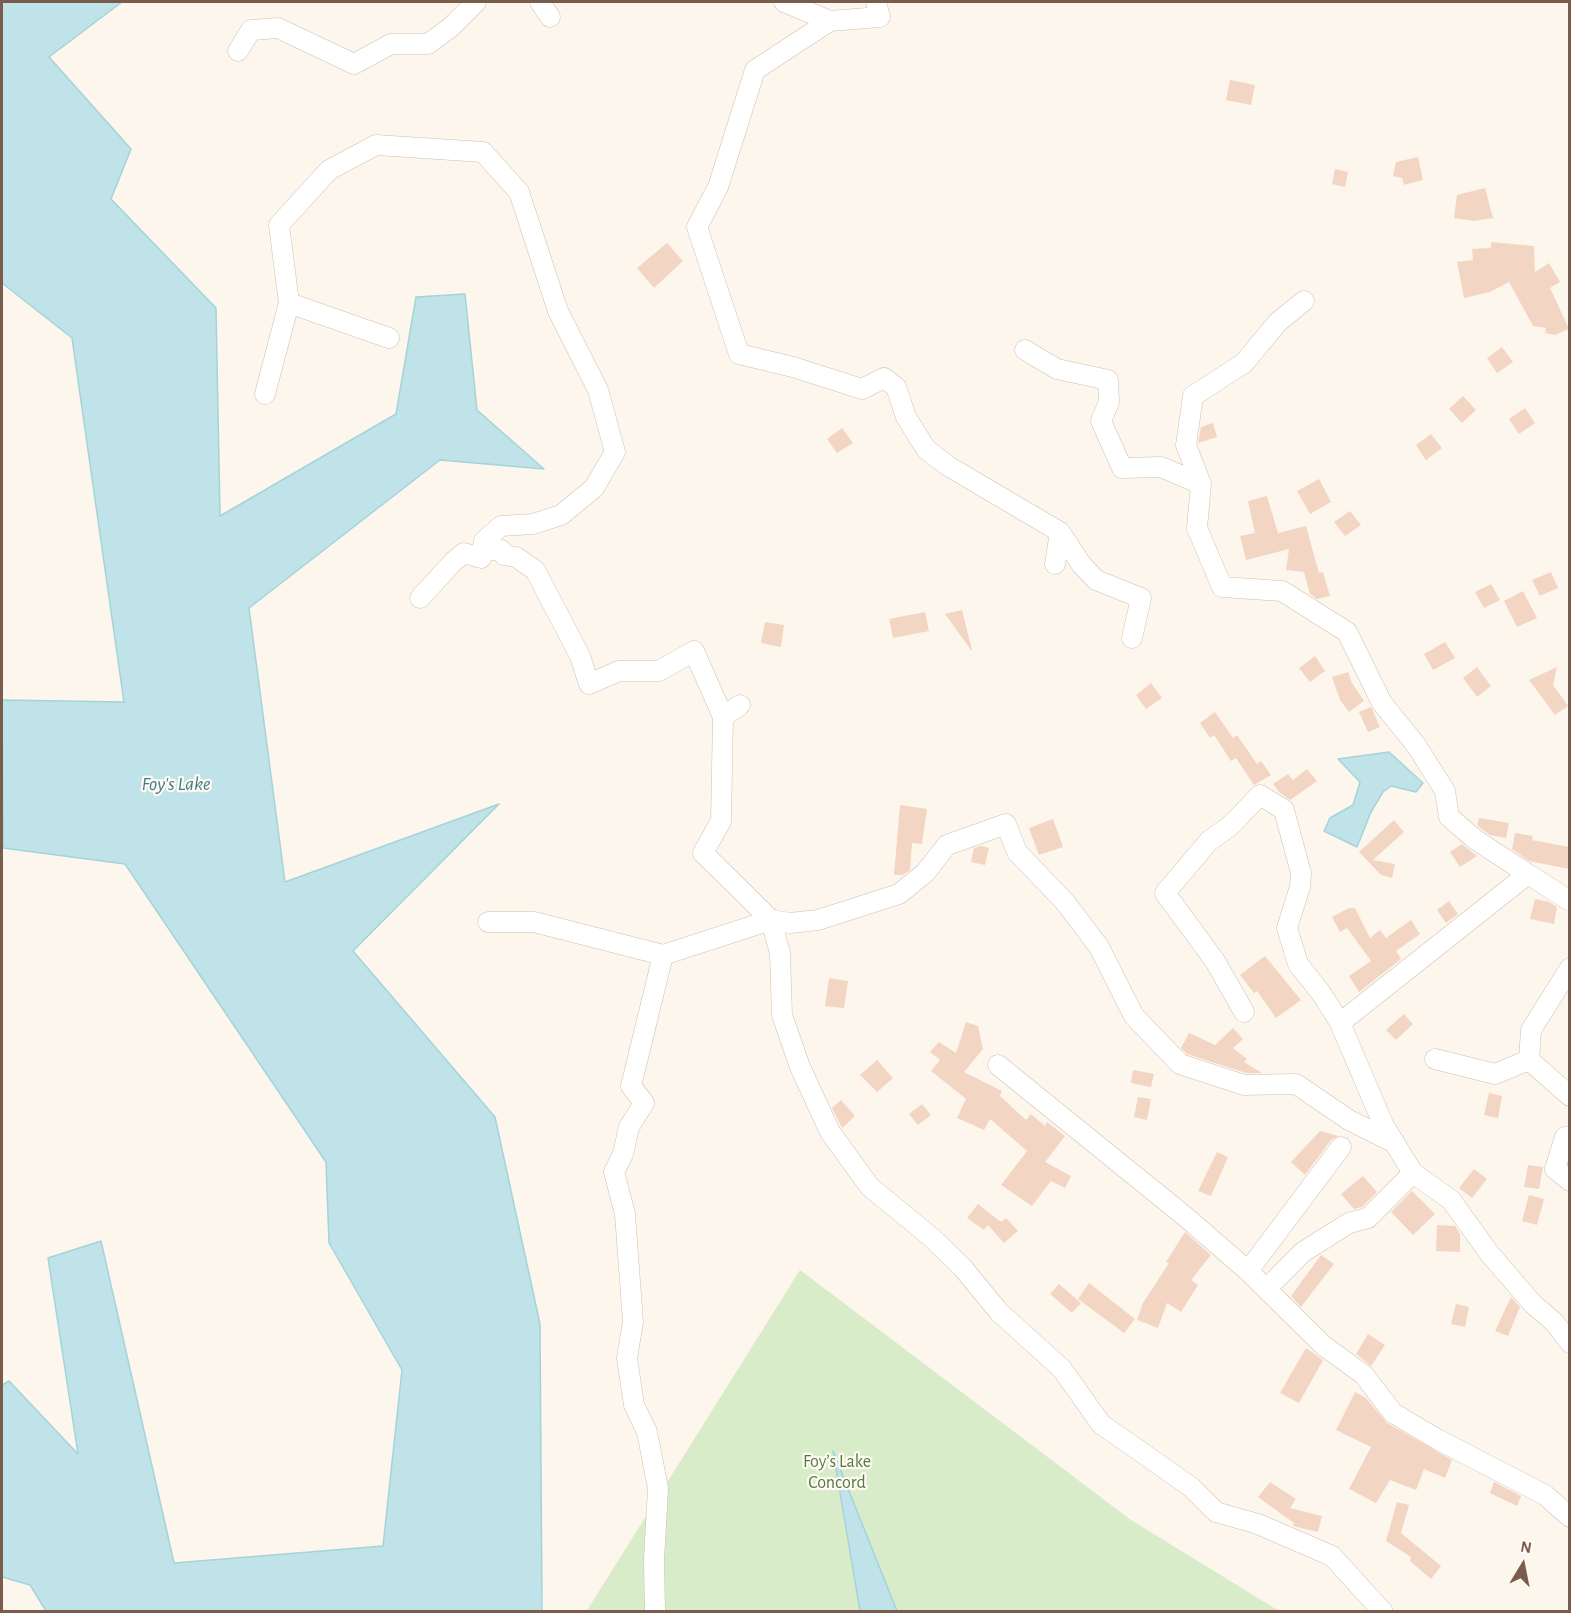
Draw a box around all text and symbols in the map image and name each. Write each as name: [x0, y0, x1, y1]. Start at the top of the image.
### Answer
water label: Foy's Lake: [141, 772, 211, 796]
park label: Foy’s Lake Concord: [803, 1451, 871, 1494]
north arrow: [1493, 1535, 1553, 1595]
text: N: [1519, 1538, 1533, 1556]

